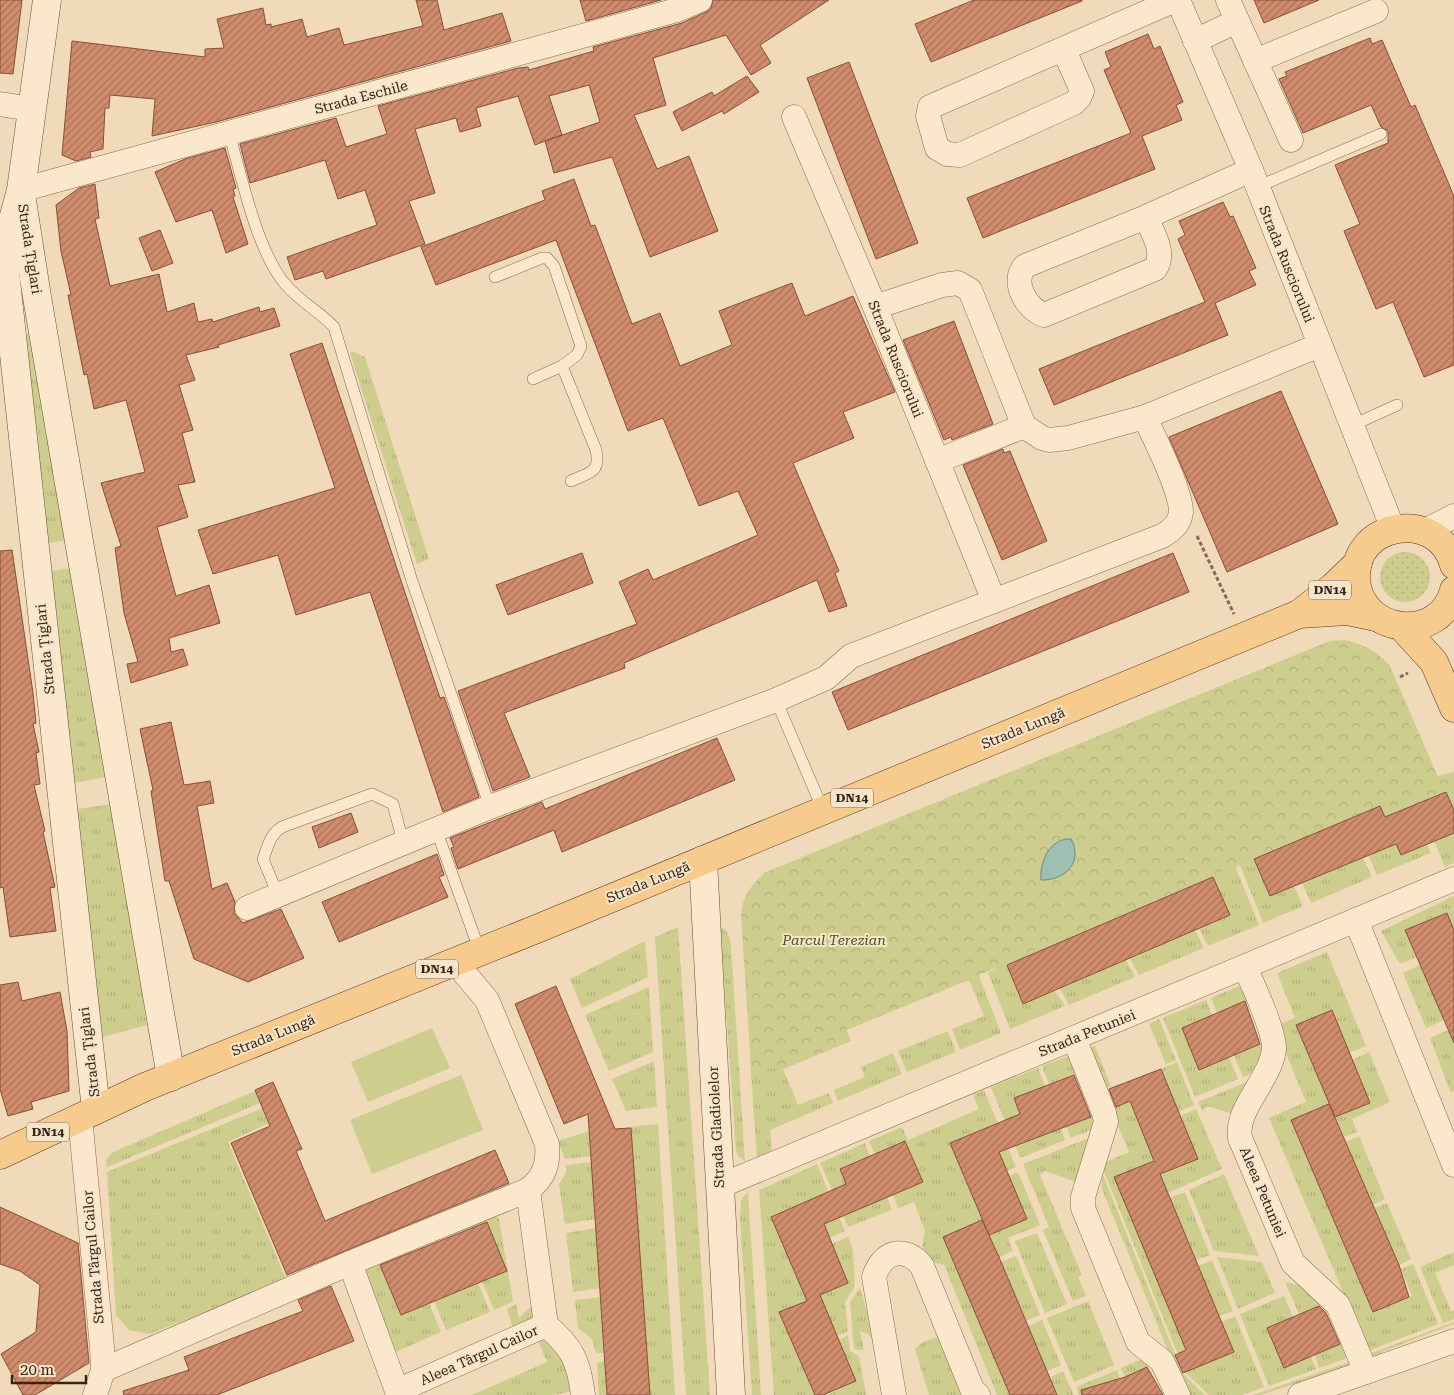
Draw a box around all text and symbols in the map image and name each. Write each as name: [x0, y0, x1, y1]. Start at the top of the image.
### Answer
street label: Strada Eschile: [313, 77, 410, 117]
street label: Strada Țiglari: [14, 203, 45, 296]
street label: Strada Rusciorului: [1256, 203, 1318, 325]
street label: Strada Rusciorului: [865, 298, 927, 420]
road number: DN14: [1309, 580, 1351, 600]
street label: Strada Țiglari: [32, 602, 59, 695]
street label: Strada Lungă: [979, 704, 1068, 752]
road number: DN14: [831, 788, 873, 808]
street label: Strada Lungă: [604, 858, 693, 906]
park label: Parcul Terezian: [781, 932, 886, 948]
road number: DN14: [416, 960, 458, 979]
street label: Strada Țiglari: [75, 1005, 103, 1098]
street label: Strada Petuniei: [1036, 1006, 1138, 1060]
street label: Strada Lungă: [229, 1011, 318, 1059]
street label: Strada Gladiolelor: [705, 1065, 727, 1188]
road number: DN14: [27, 1122, 69, 1142]
street label: Aleea Petuniei: [1237, 1144, 1289, 1240]
street label: Strada Târgul Cailor: [79, 1189, 107, 1324]
street label: Aleea Târgul Cailor: [417, 1322, 541, 1388]
scale bar: [12, 1352, 86, 1384]
text: 20 m: [20, 1361, 55, 1379]

